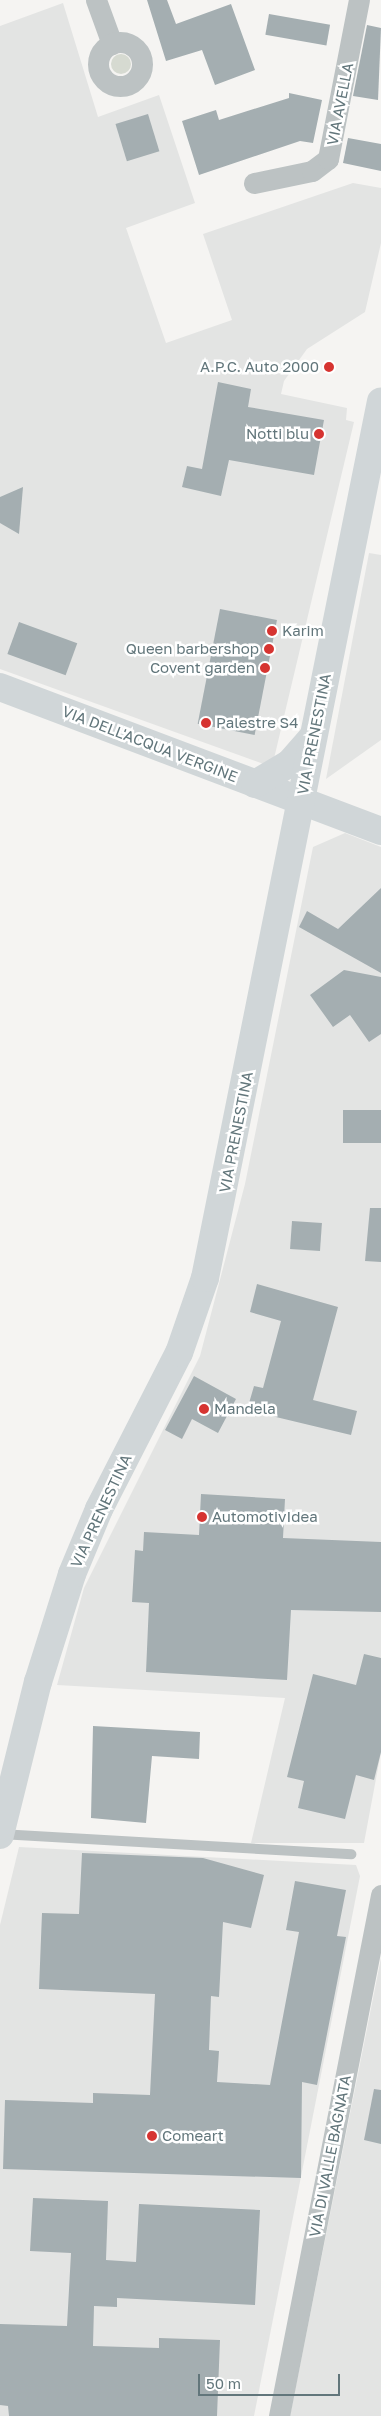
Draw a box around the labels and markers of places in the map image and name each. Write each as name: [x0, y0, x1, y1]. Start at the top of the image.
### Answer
place label: A.P.C. Auto 2000: [200, 358, 319, 376]
marker: A.P.C. Auto 2000: [323, 361, 335, 373]
place label: Notti blu: [246, 425, 309, 443]
marker: Notti blu: [313, 428, 325, 440]
place label: Karim: [282, 622, 324, 640]
marker: Karim: [266, 625, 278, 637]
place label: Queen barbershop: [126, 640, 259, 658]
marker: Queen barbershop: [263, 643, 275, 655]
place label: Covent garden: [150, 659, 255, 677]
marker: Covent garden: [259, 662, 271, 674]
place label: Palestre S4: [216, 714, 298, 732]
marker: Palestre S4: [200, 717, 212, 729]
place label: Mandela: [214, 1400, 276, 1418]
marker: Mandela: [198, 1403, 210, 1415]
place label: AutomotivIdea: [212, 1508, 318, 1526]
marker: AutomotivIdea: [196, 1511, 208, 1523]
place label: Comeart: [162, 2127, 224, 2145]
marker: Comeart: [146, 2130, 158, 2142]

